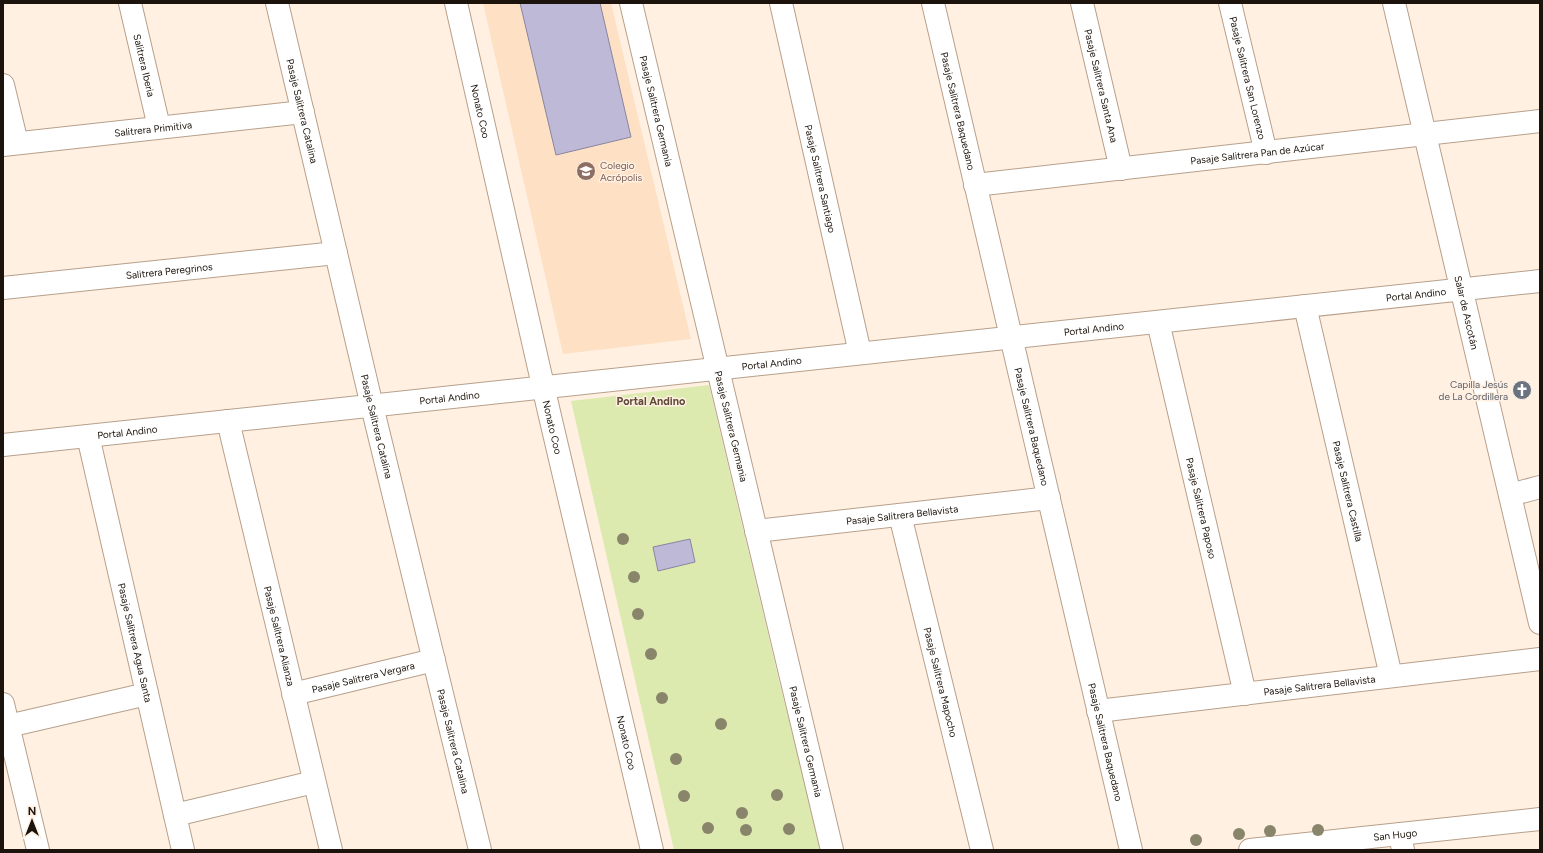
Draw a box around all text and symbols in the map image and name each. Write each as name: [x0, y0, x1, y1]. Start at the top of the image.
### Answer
street label: Pasaje Salitrera San Lorenzo: [1226, 15, 1269, 141]
street label: Pasaje Salitrera Santa Ana: [1081, 28, 1121, 144]
street label: Salitrera Iberia: [130, 33, 158, 98]
street label: Pasaje Salitrera Baquedano: [938, 51, 978, 172]
street label: Pasaje Salitrera Germania: [637, 54, 676, 168]
street label: Pasaje Salitrera Catalina: [283, 58, 321, 165]
street label: Nonato Coo: [468, 83, 493, 140]
street label: Salitrera Primitiva: [114, 118, 193, 140]
street label: Pasaje Salitrera Santiago: [802, 123, 839, 234]
street label: Pasaje Salitrera Pan de Azúcar: [1190, 139, 1325, 168]
place label: Colegio Acrópolis: [600, 159, 643, 184]
school or university icon: Colegio Acrópolis: [575, 160, 597, 182]
street label: Salitrera Peregrinos: [125, 260, 213, 282]
street label: Salar de Ascotán: [1451, 274, 1481, 351]
street label: Portal Andino: [1385, 285, 1447, 304]
street label: Portal Andino: [1063, 319, 1125, 339]
street label: Portal Andino: [741, 354, 803, 373]
street label: Pasaje Salitrera Baquedano: [1011, 366, 1052, 487]
street label: Pasaje Salitrera Germania: [711, 370, 750, 483]
street label: Pasaje Salitrera Catalina: [358, 373, 395, 480]
place label: Capilla Jesús de La Cordillera: [1439, 378, 1508, 403]
church icon: Capilla Jesús de La Cordillera: [1511, 379, 1533, 401]
street label: Portal Andino: [419, 388, 480, 408]
district label: Portal Andino: [617, 395, 686, 408]
street label: Nonato Coo: [540, 399, 565, 456]
street label: Portal Andino: [97, 423, 158, 442]
street label: Pasaje Salitrera Castilla: [1330, 439, 1366, 543]
street label: Pasaje Salitrera Paposo: [1183, 456, 1219, 560]
street label: Pasaje Salitrera Bellavista: [845, 502, 959, 528]
street label: Pasaje Salitrera Agua Santa: [115, 582, 155, 704]
street label: Pasaje Salitrera Alianza: [261, 585, 297, 687]
street label: Pasaje Salitrera Mapocho: [921, 626, 960, 739]
street label: Pasaje Salitrera Vergara: [310, 659, 416, 696]
street label: Pasaje Salitrera Bellavista: [1263, 672, 1376, 698]
street label: Pasaje Salitrera Baquedano: [1085, 682, 1125, 803]
street label: Pasaje Salitrera Germania: [786, 685, 825, 798]
street label: Pasaje Salitrera Catalina: [434, 688, 472, 795]
street label: Nonato Coo: [614, 714, 639, 771]
north arrow: [12, 801, 52, 841]
text: N: [28, 805, 36, 818]
street label: San Hugo: [1373, 826, 1418, 844]

